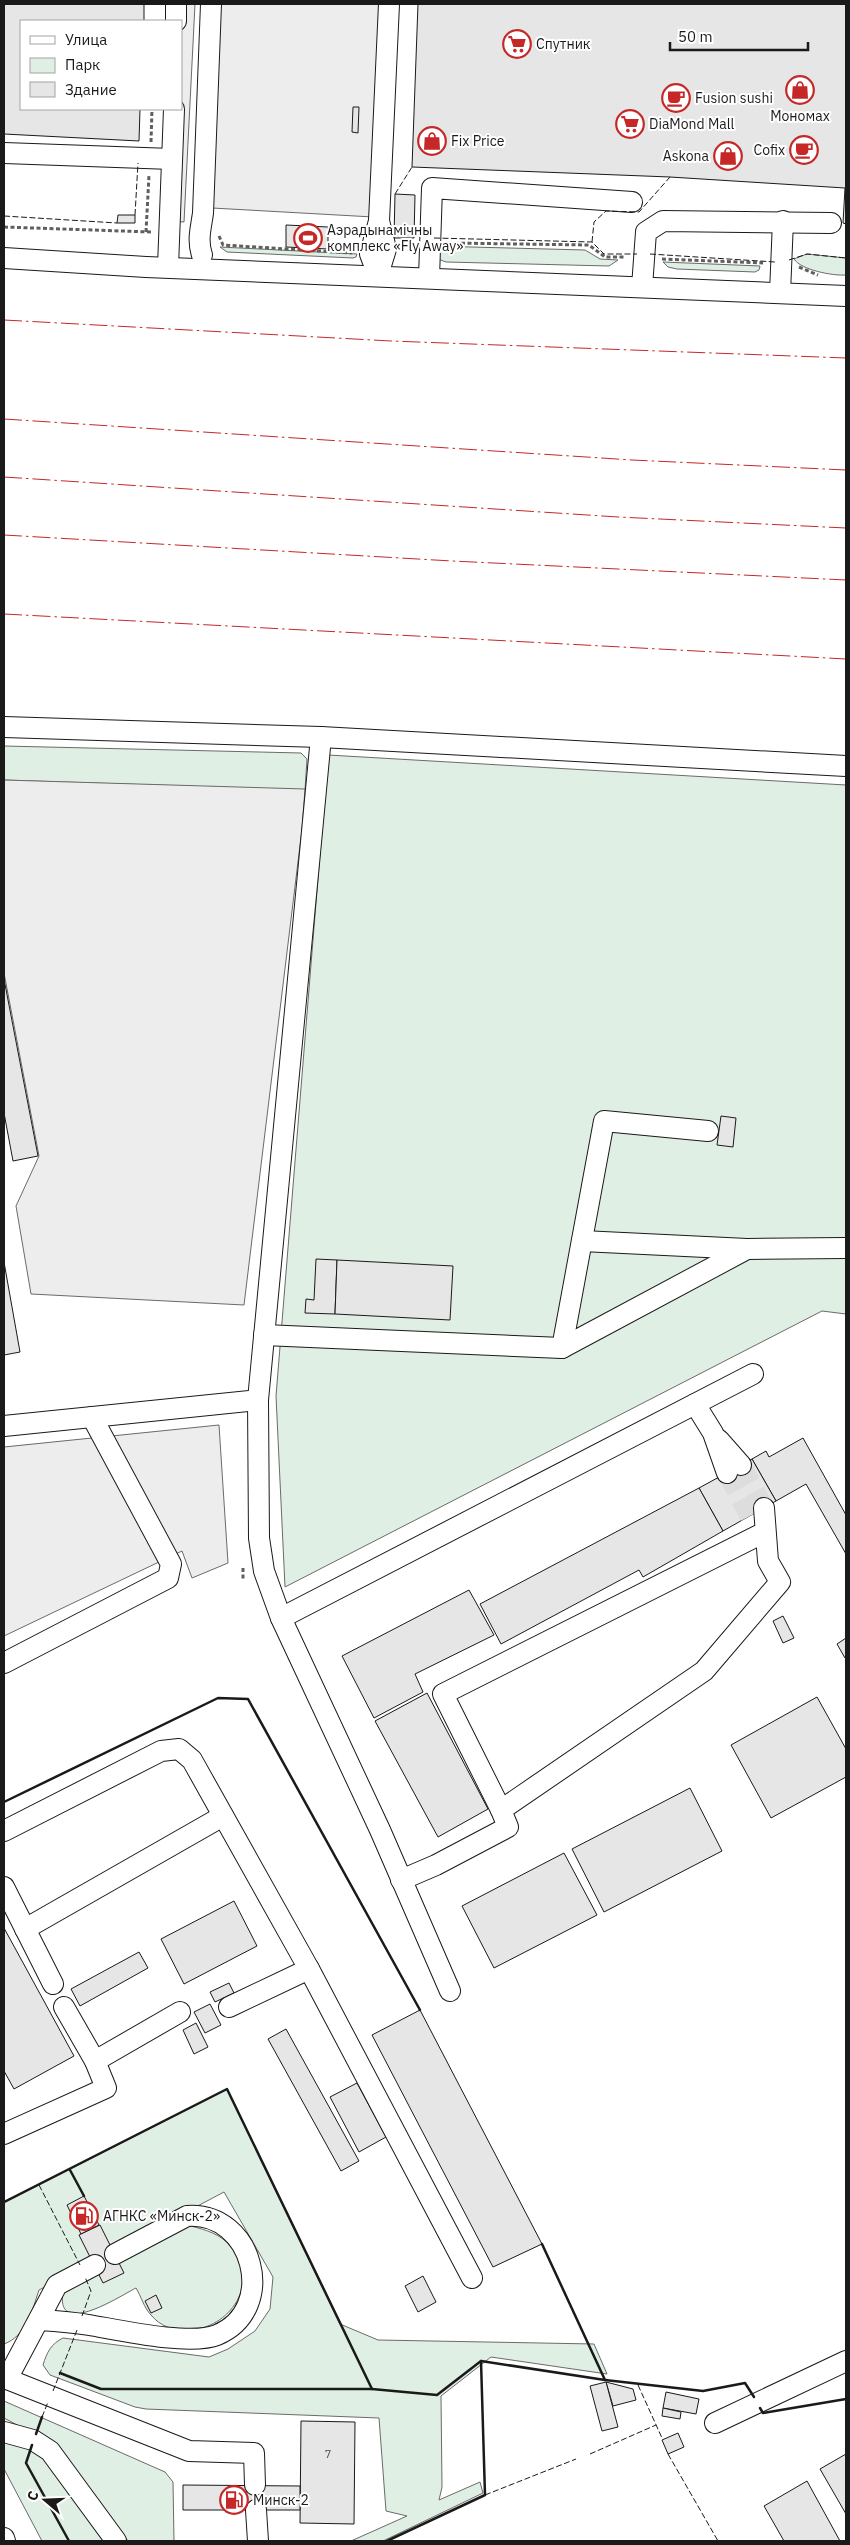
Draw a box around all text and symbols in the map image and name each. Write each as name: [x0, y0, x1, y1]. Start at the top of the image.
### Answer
legend: [20, 20, 182, 110]
scale bar: [670, 20, 808, 52]
text: 50 m: [678, 27, 713, 46]
supermarket icon: Спутник: [502, 29, 532, 59]
text: Улица: [65, 30, 107, 49]
place label: Спутник: [536, 35, 591, 53]
text: Парк: [65, 55, 100, 74]
shop icon: Мономах: [785, 75, 815, 105]
text: Здание: [65, 80, 117, 99]
cafe icon: Fusion sushi: [661, 83, 691, 113]
place label: Fusion sushi: [695, 89, 773, 107]
place label: Мономах: [770, 107, 830, 125]
supermarket icon: DiaMond Mall: [615, 109, 645, 139]
place label: DiaMond Mall: [649, 115, 735, 133]
shop icon: Fix Price: [417, 126, 447, 156]
place label: Fix Price: [451, 132, 505, 150]
cafe icon: Cofix: [789, 135, 819, 165]
shop icon: Askona: [713, 141, 743, 171]
place label: Cofix: [754, 141, 785, 159]
place label: Askona: [663, 147, 710, 165]
place label: Аэрадынамічны комплекс «Fly Away»: [327, 221, 464, 255]
sports icon: Аэрадынамічны комплекс «Fly Away»: [293, 223, 323, 253]
fuel station icon: АГНКС «Минск-2»: [69, 2201, 99, 2231]
place label: АГНКС «Минск-2»: [103, 2207, 220, 2225]
house number: 7: [325, 2447, 331, 2461]
north arrow: [20, 2475, 70, 2525]
fuel station icon: Минск-2: [219, 2485, 249, 2515]
text: С: [23, 2489, 43, 2503]
place label: Минск-2: [253, 2491, 309, 2509]

